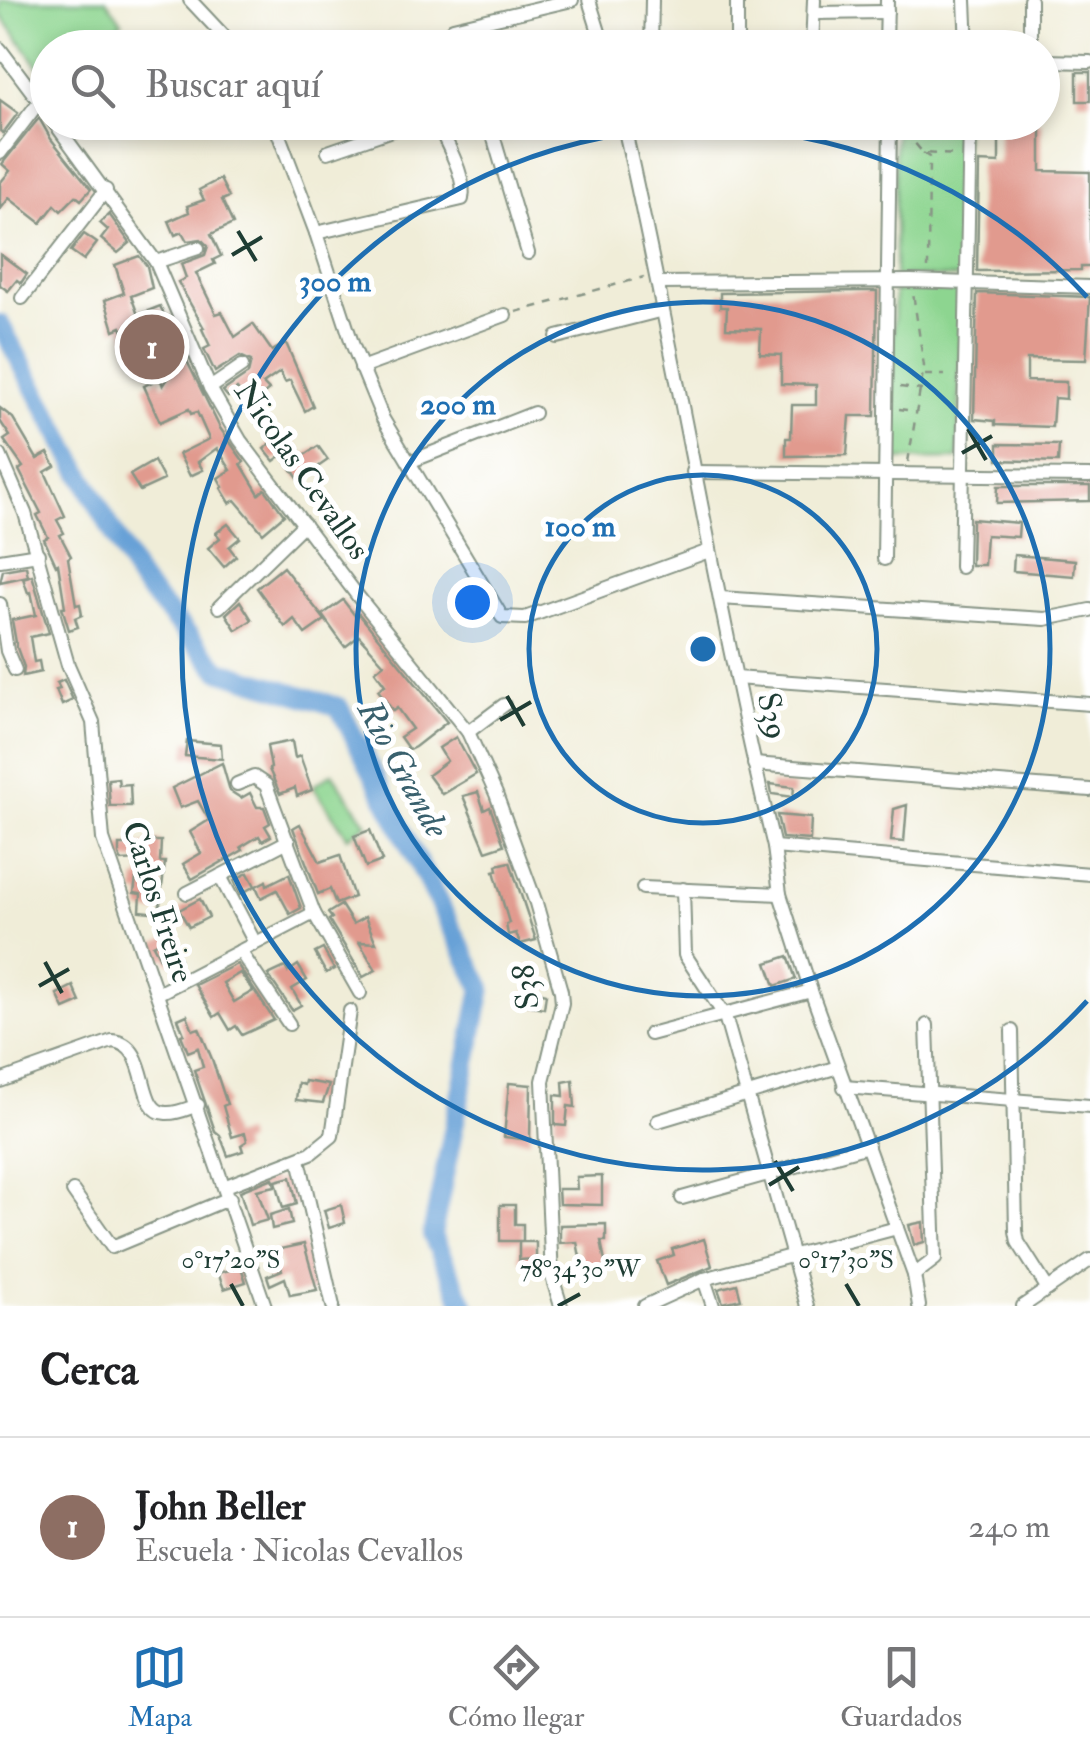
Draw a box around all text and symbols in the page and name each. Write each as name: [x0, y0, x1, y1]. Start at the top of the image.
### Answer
search box: [30, 30, 1060, 140]
icon: search: [65, 58, 120, 113]
text: Buscar aquí: [145, 61, 321, 109]
text: 300 m: [299, 263, 372, 300]
pin: 1: [120, 310, 184, 384]
street label: Nicolas Cevallos: [225, 372, 379, 568]
text: 200 m: [420, 386, 496, 423]
text: 100 m: [545, 508, 616, 545]
your location: [447, 577, 498, 628]
centre of rings: [685, 631, 721, 667]
street label: S39: [748, 689, 796, 743]
water label: Rio Grande: [347, 692, 459, 846]
street label: Carlos Freire: [113, 816, 203, 988]
street label: S38: [503, 962, 549, 1012]
text: 0°17'20"S: [182, 1245, 280, 1276]
text: 0°17'30"S: [798, 1245, 894, 1276]
text: 78°34'30"W: [520, 1254, 642, 1285]
text: Cerca: [40, 1345, 138, 1397]
text: John Beller: [135, 1483, 305, 1531]
text: 1: [67, 1507, 78, 1547]
text: 240 m: [969, 1507, 1050, 1547]
text: Escuela · Nicolas Cevallos: [135, 1531, 463, 1571]
tab: Mapa: [128, 1640, 192, 1735]
tab: Cómo llegar: [448, 1640, 584, 1735]
tab: Guardados: [840, 1640, 962, 1735]

